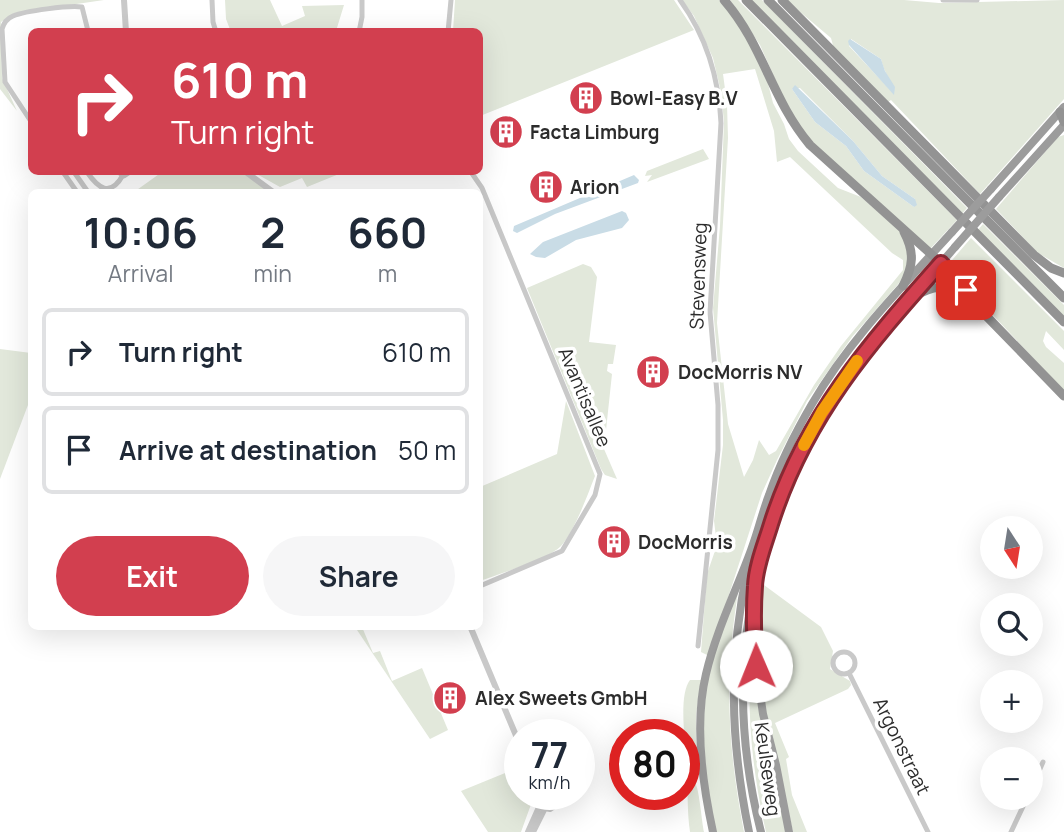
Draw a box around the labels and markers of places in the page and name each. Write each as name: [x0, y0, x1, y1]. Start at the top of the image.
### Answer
building icon: Bowl-Easy B.V: [567, 79, 605, 117]
place label: Bowl-Easy B.V: [610, 85, 738, 111]
building icon: Facta Limburg: [487, 113, 525, 151]
place label: Facta Limburg: [530, 119, 659, 145]
building icon: Arion: [527, 168, 565, 206]
place label: Arion: [570, 174, 619, 200]
pin: [936, 260, 996, 320]
building icon: DocMorris NV: [634, 353, 672, 391]
place label: DocMorris NV: [678, 359, 803, 385]
building icon: DocMorris: [595, 523, 633, 561]
place label: DocMorris: [638, 529, 733, 555]
building icon: Alex Sweets GmbH: [431, 679, 469, 717]
place label: Alex Sweets GmbH: [475, 685, 647, 711]

